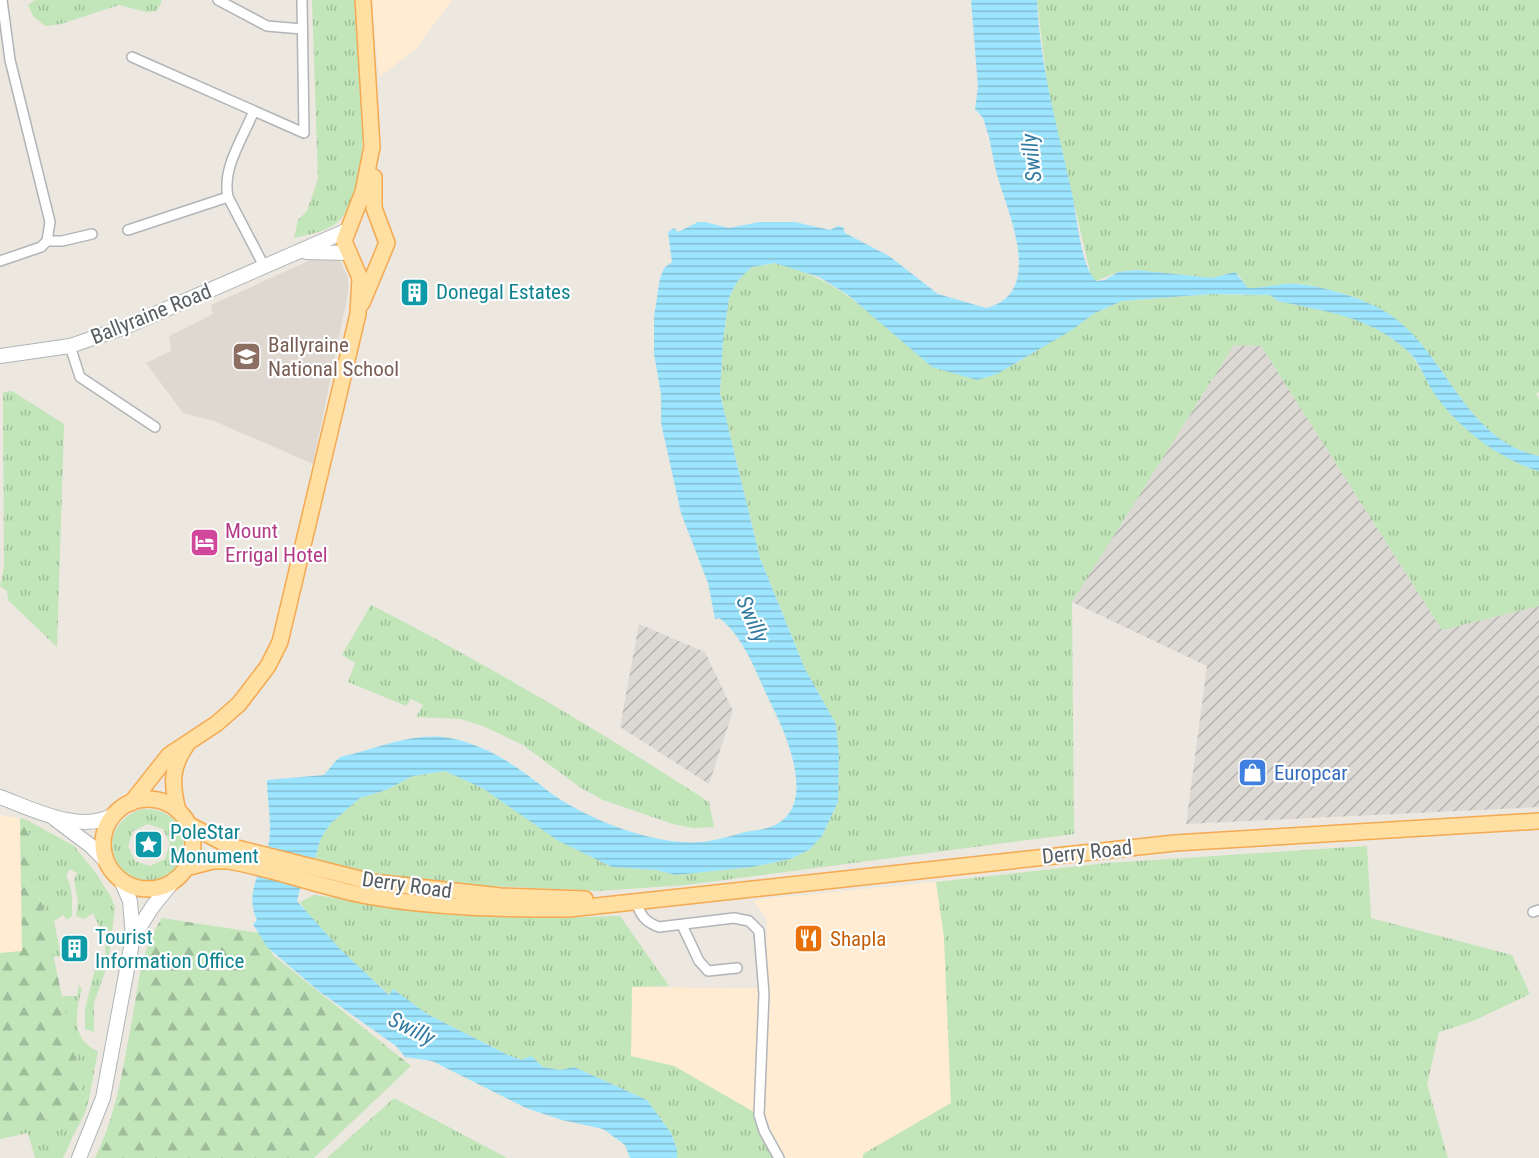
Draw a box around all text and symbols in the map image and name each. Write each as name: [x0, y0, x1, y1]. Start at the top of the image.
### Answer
water label: Swilly: [1016, 131, 1046, 183]
building icon: Donegal Estates: [399, 276, 431, 308]
street label: Ballyraine Road: [87, 279, 215, 349]
place label: Donegal Estates: [436, 280, 571, 304]
place label: Ballyraine National School: [268, 333, 399, 381]
school or university icon: Ballyraine National School: [231, 341, 263, 373]
place label: Mount Errigal Hotel: [225, 519, 328, 567]
hotel icon: Mount Errigal Hotel: [188, 527, 220, 559]
water label: Swilly: [731, 592, 774, 647]
shop icon: Europcar: [1237, 757, 1269, 789]
place label: Europcar: [1274, 761, 1348, 785]
place label: PoleStar Monument: [170, 820, 259, 868]
place icon: PoleStar Monument: [133, 828, 165, 860]
street label: Derry Road: [1041, 835, 1133, 869]
street label: Derry Road: [360, 867, 454, 903]
restaurant icon: Shapla: [793, 923, 825, 955]
place label: Tourist Information Office: [95, 925, 244, 973]
place label: Shapla: [830, 927, 886, 951]
building icon: Tourist Information Office: [58, 933, 90, 965]
water label: Swilly: [384, 1007, 440, 1051]

